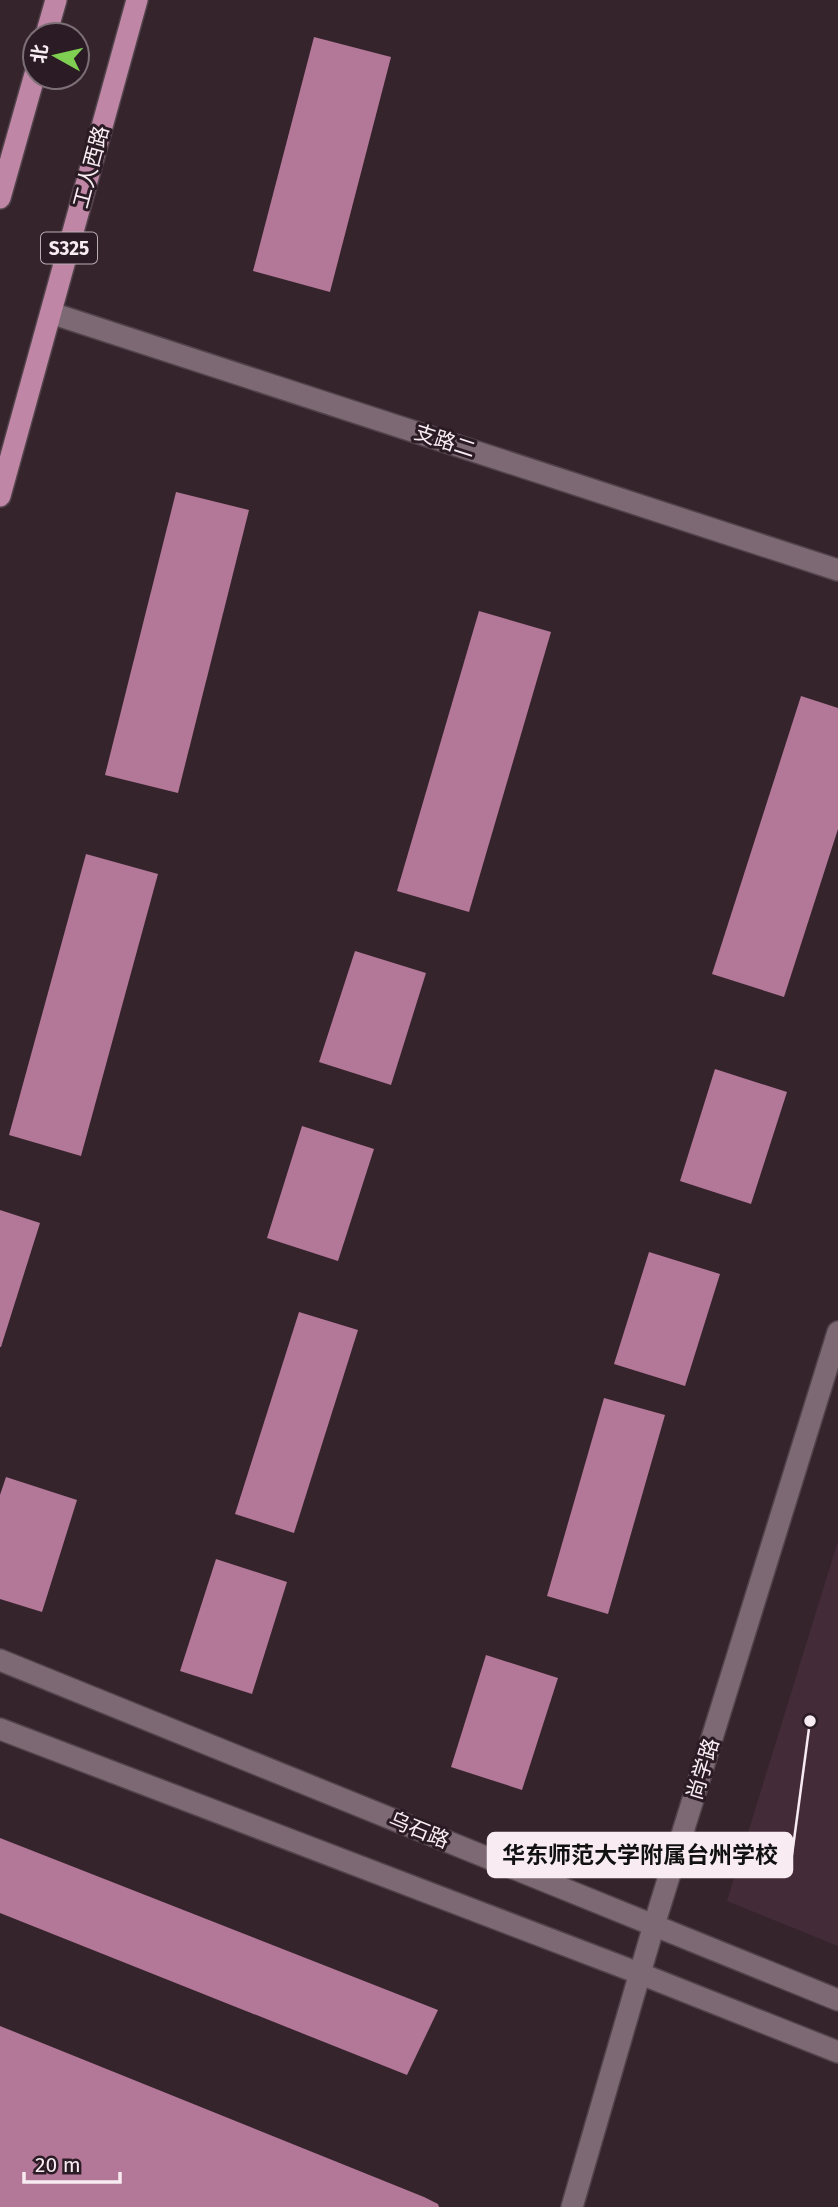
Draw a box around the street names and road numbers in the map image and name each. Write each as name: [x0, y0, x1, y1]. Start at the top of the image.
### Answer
street label: 工人西路: [68, 123, 114, 211]
road number: S325: [41, 232, 97, 264]
street label: 支路二: [411, 419, 479, 463]
street label: 尚学路: [681, 1735, 725, 1803]
street label: 乌石路: [385, 1806, 453, 1854]

